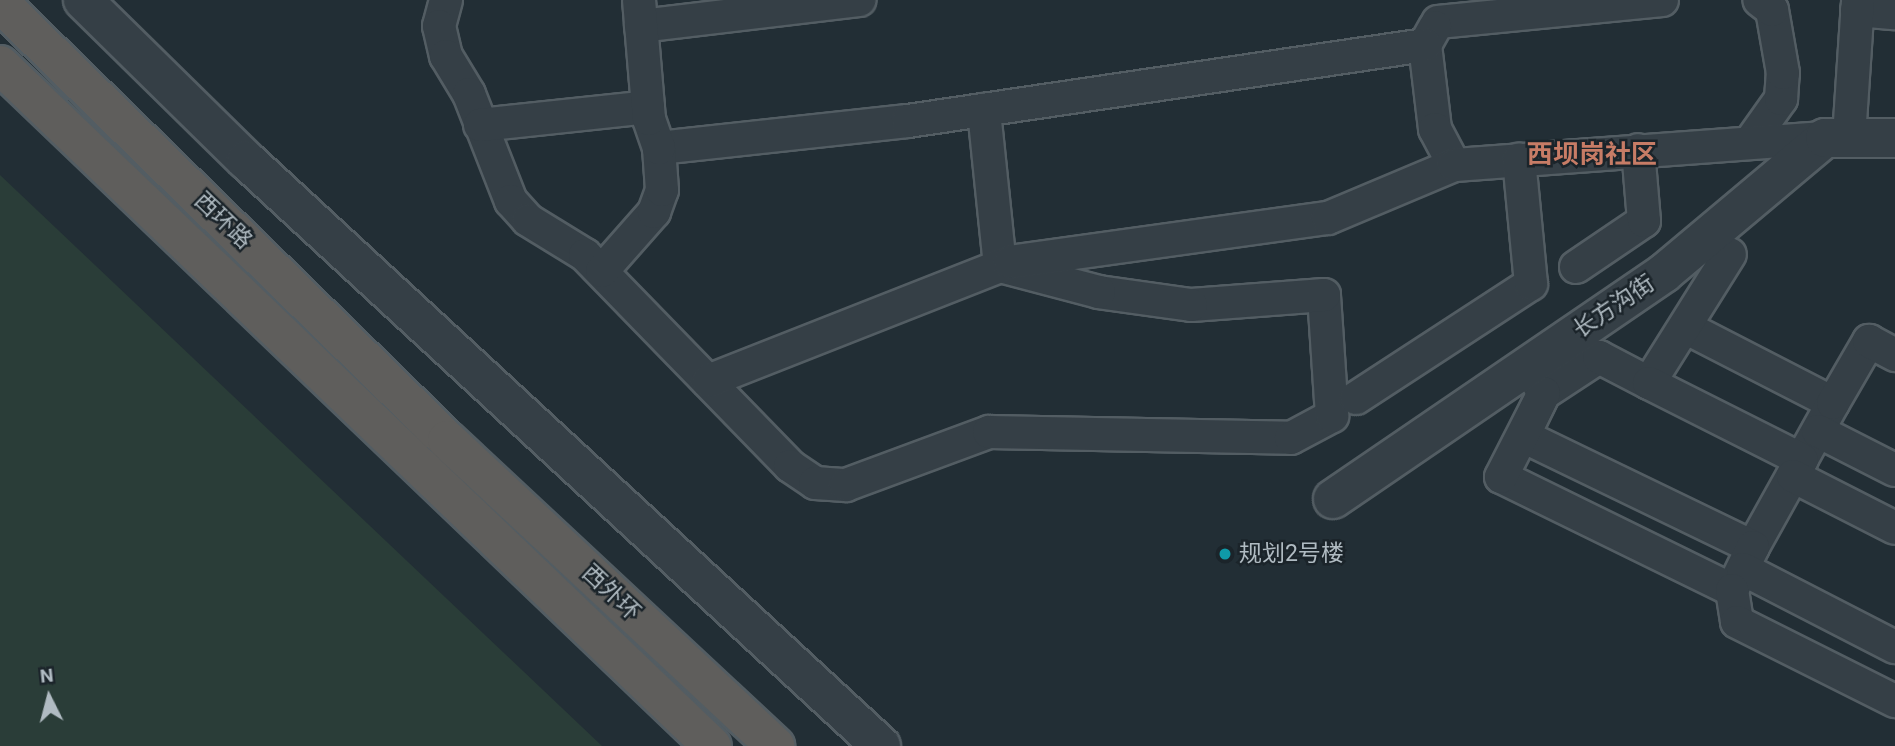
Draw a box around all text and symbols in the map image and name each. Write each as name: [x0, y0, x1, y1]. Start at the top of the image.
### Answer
district label: 西坝岗社区: [1527, 139, 1657, 171]
street label: 西环路: [189, 187, 257, 255]
street label: 长方沟街: [1568, 270, 1660, 344]
place label: 规划2号楼: [1239, 540, 1344, 568]
marker: 规划2号楼: [1217, 546, 1233, 562]
street label: 西外环: [576, 559, 646, 627]
north arrow: [14, 662, 84, 732]
text: N: [39, 663, 55, 688]

